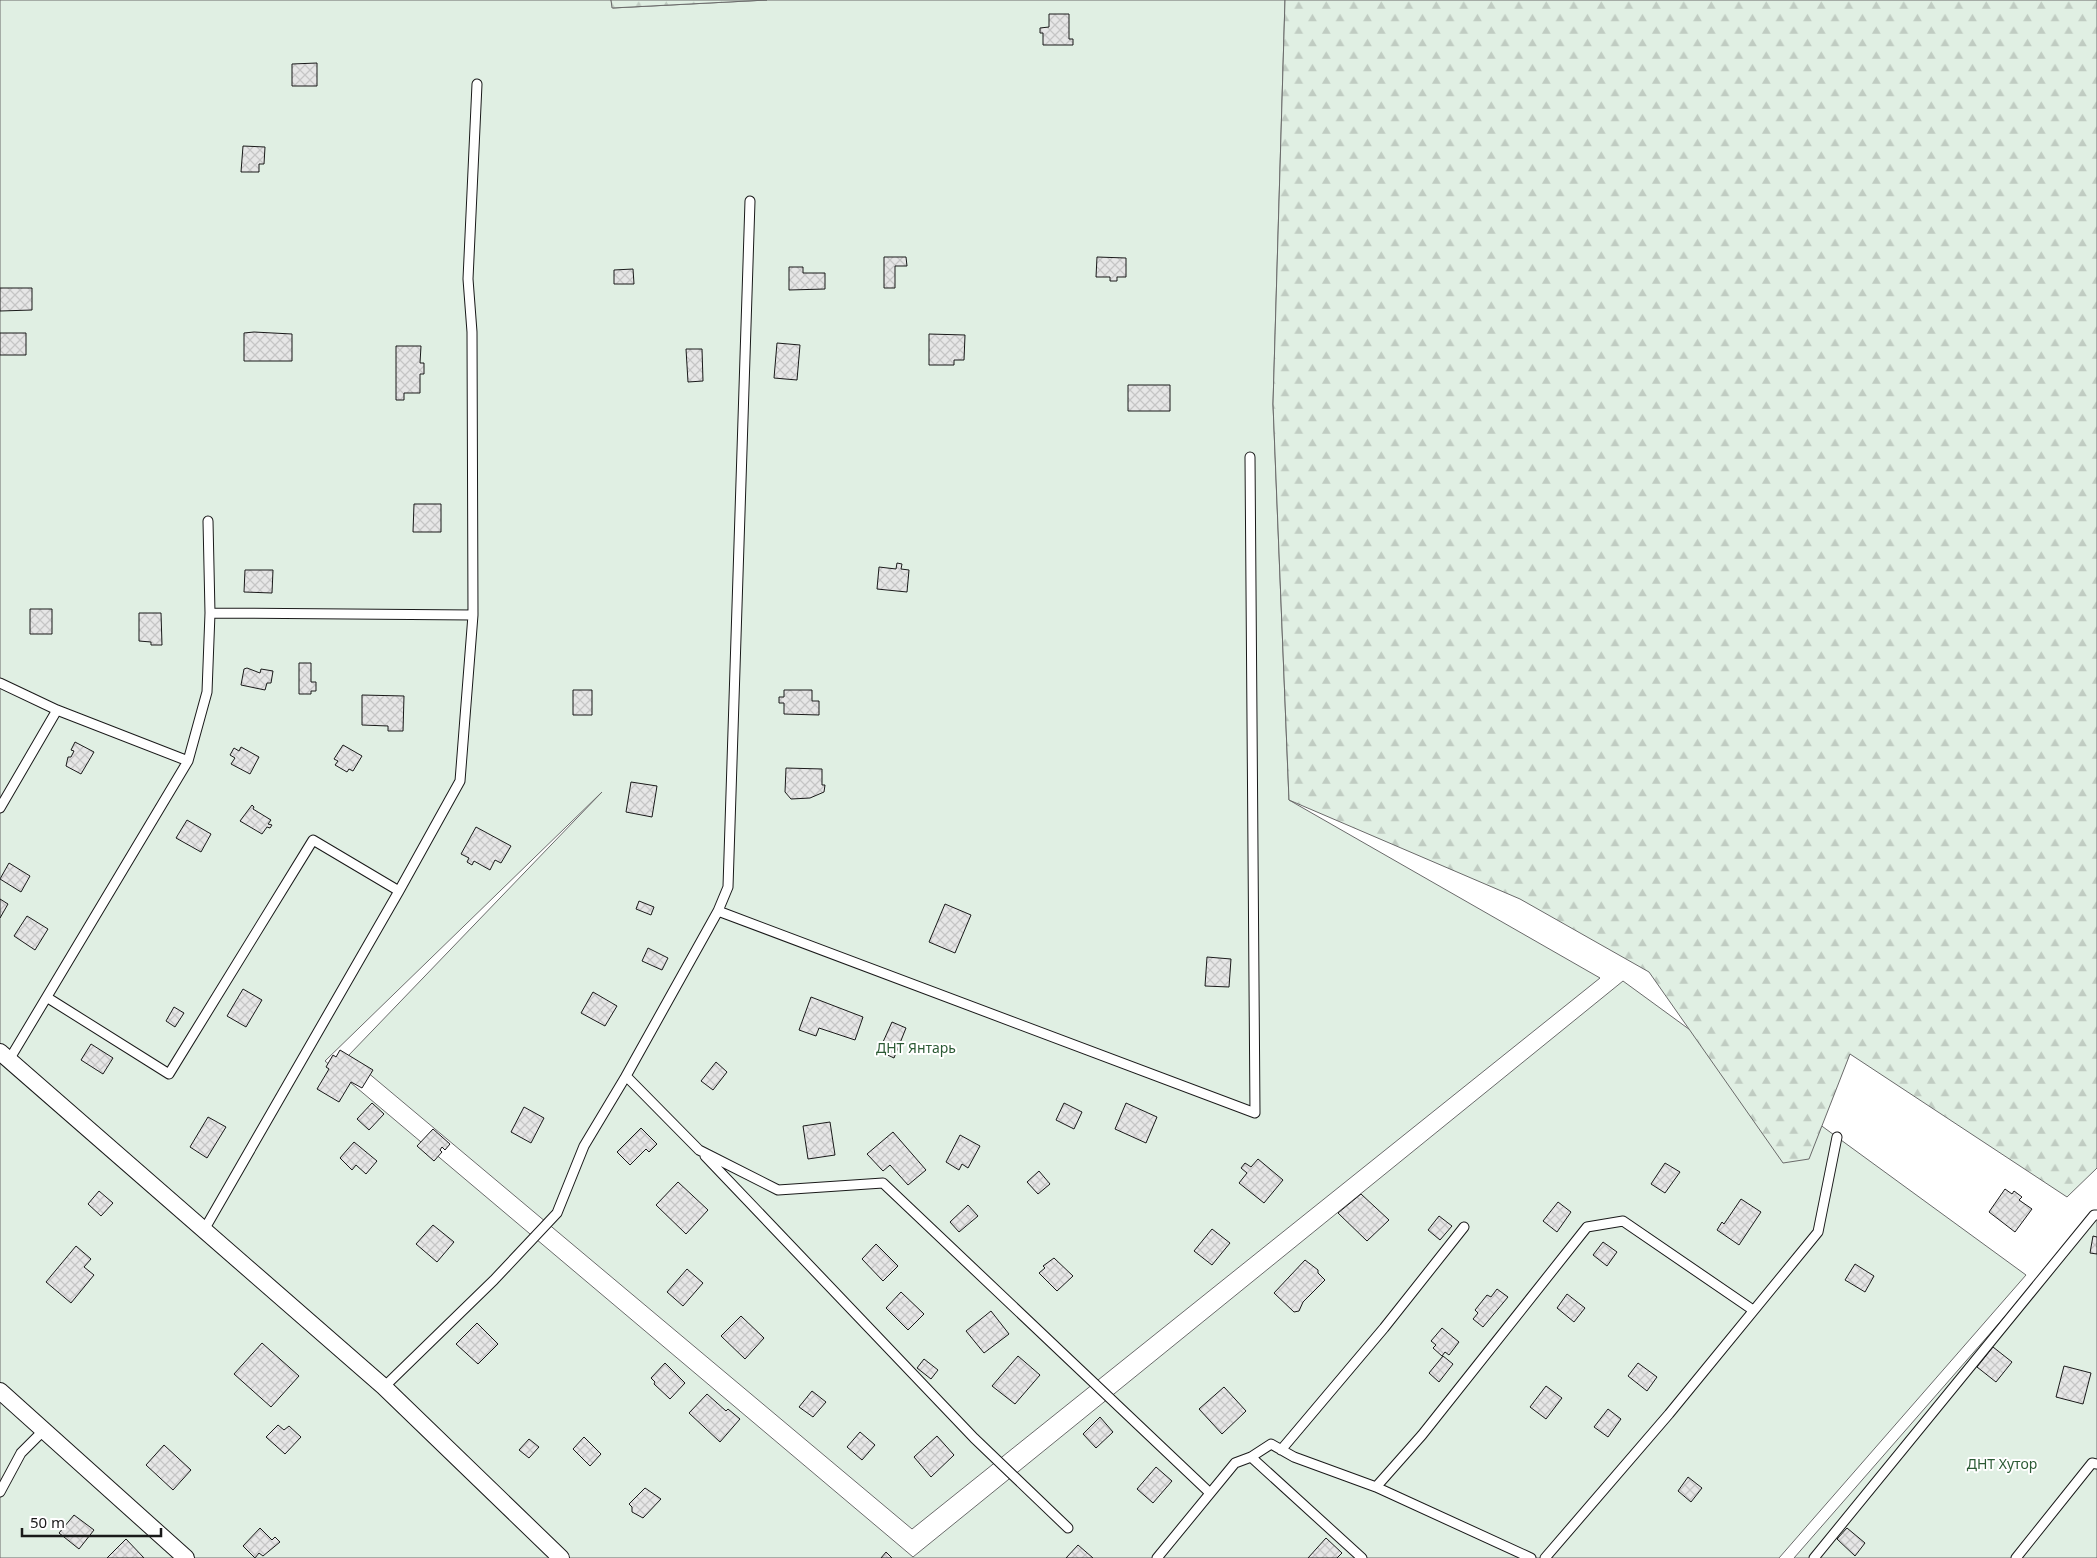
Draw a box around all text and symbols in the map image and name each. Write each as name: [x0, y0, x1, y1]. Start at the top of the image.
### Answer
park label: ДНТ Янтарь: [876, 1038, 956, 1057]
park label: ДНТ Хутор: [1967, 1454, 2037, 1473]
scale bar: [22, 1506, 161, 1538]
text: 50 m: [30, 1512, 65, 1532]

